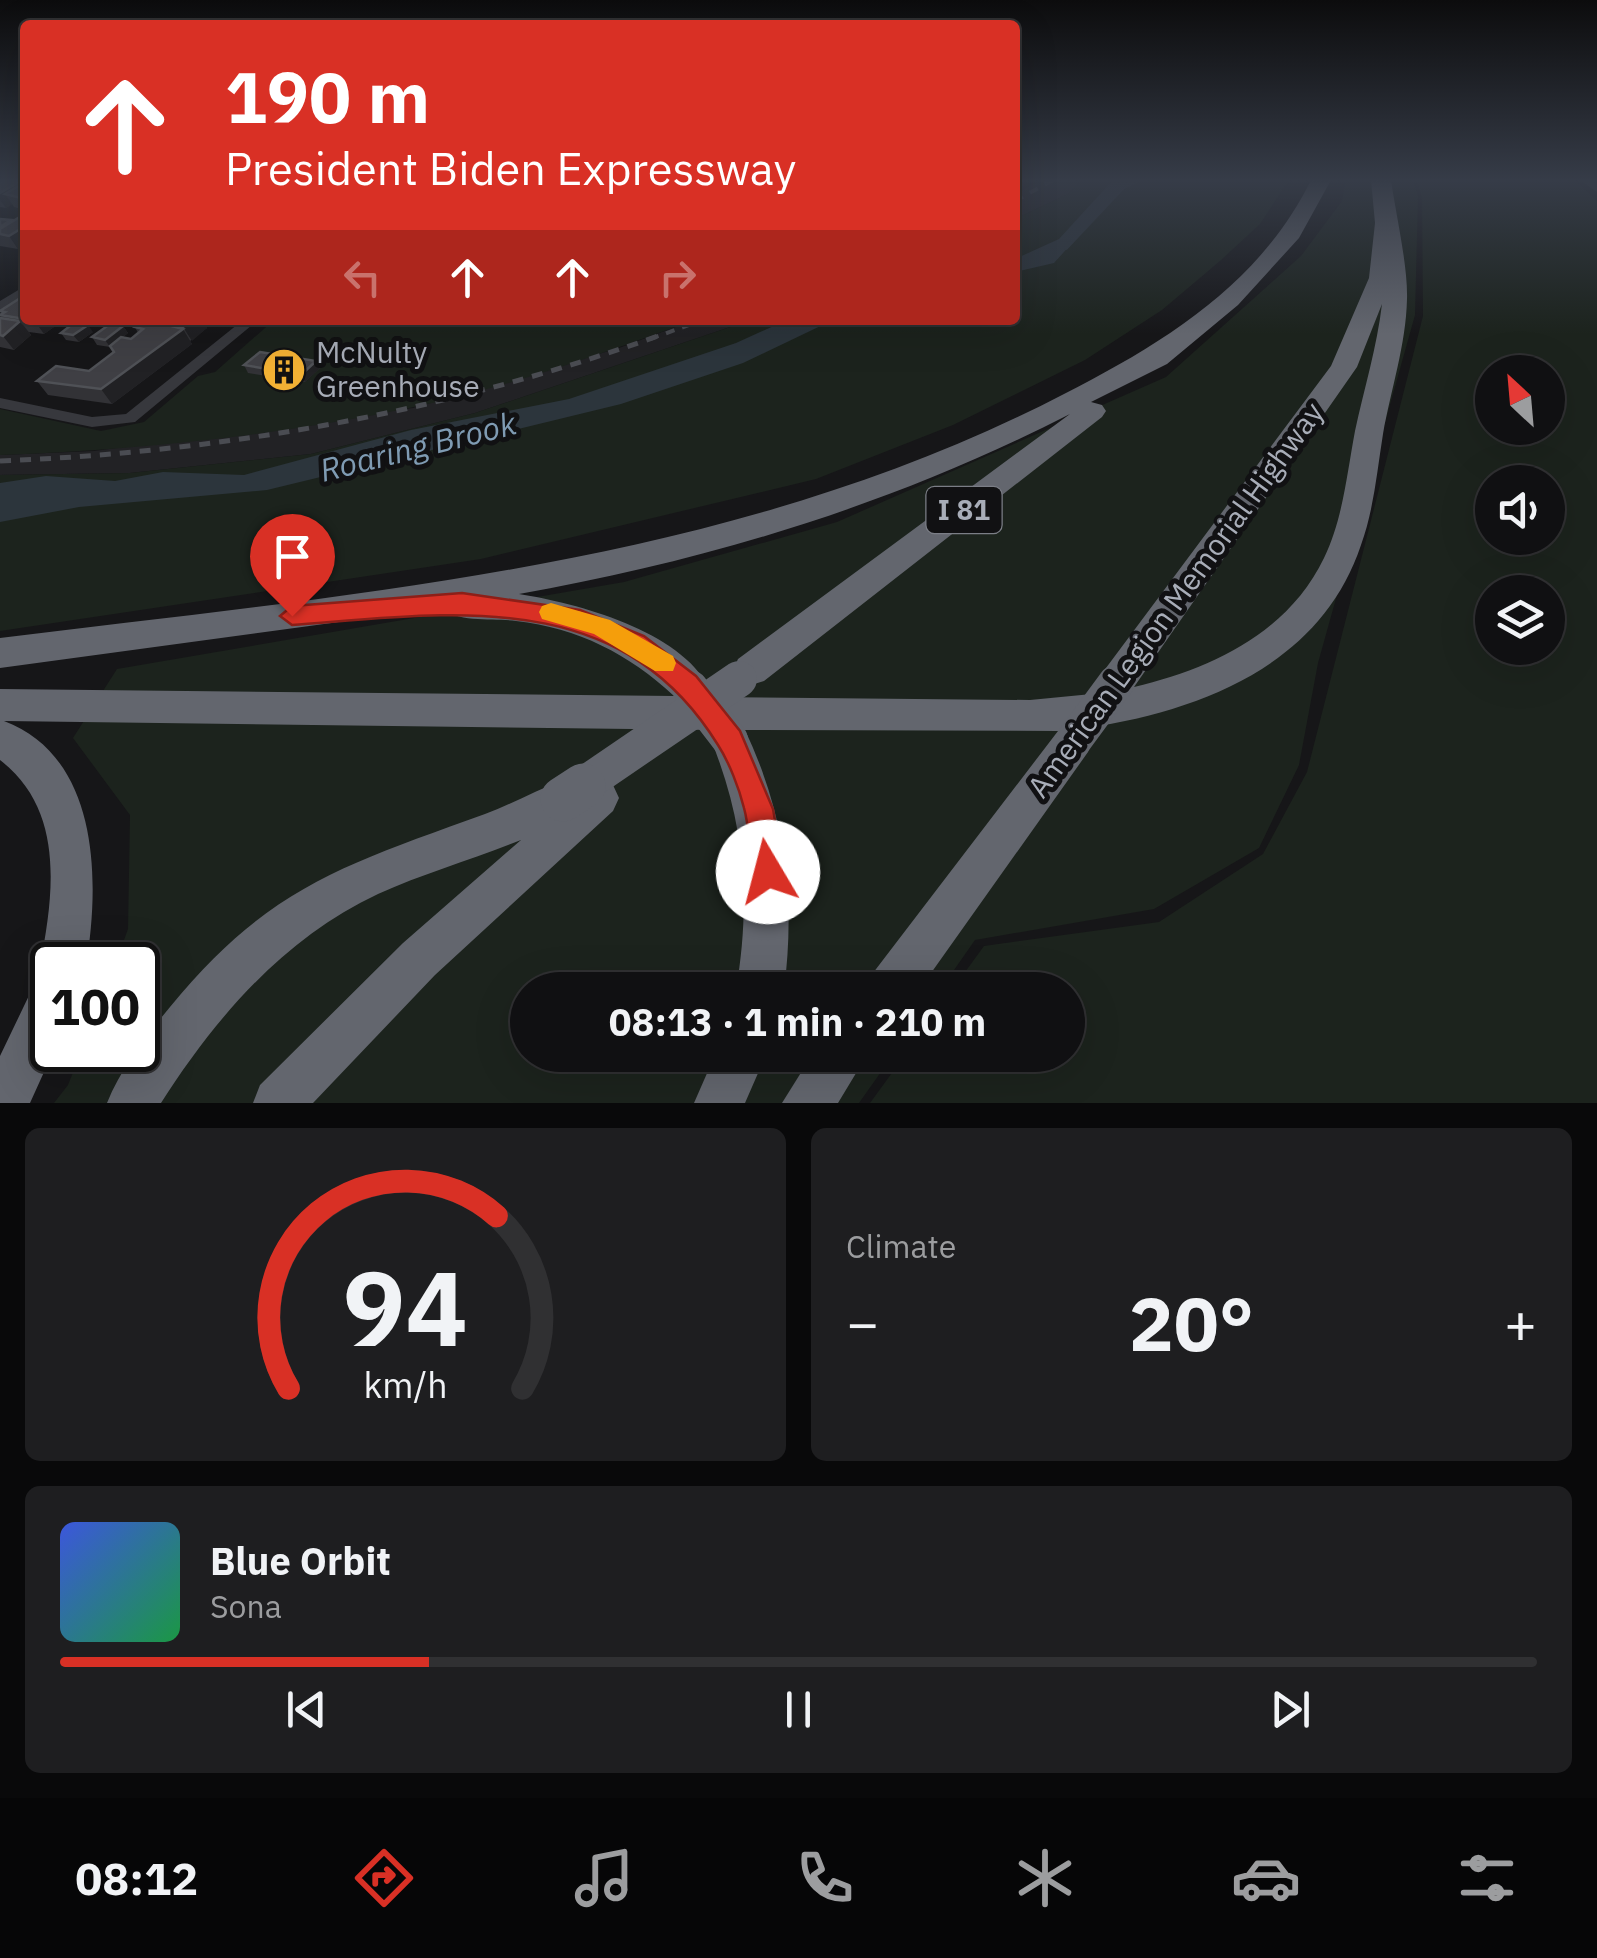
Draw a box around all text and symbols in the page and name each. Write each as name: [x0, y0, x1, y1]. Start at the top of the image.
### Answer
text: 190 m: [225, 51, 430, 142]
icon: ahead: [60, 60, 190, 190]
text: President Biden Expressway: [225, 139, 796, 197]
icon: left: [335, 250, 390, 305]
icon: ahead: [440, 250, 495, 305]
icon: ahead: [545, 250, 600, 305]
icon: right: [650, 250, 705, 305]
place label: McNulty Greenhouse: [316, 332, 480, 405]
building icon: McNulty Greenhouse: [261, 347, 307, 393]
north arrow: [1475, 355, 1565, 445]
map controls: [1475, 355, 1565, 665]
street label: American Legion Memorial Highway: [1018, 394, 1332, 805]
water label: Roaring Brook: [315, 401, 522, 491]
button: sound: [1475, 465, 1565, 555]
road number: I 81: [926, 487, 1002, 533]
pin: [250, 514, 335, 617]
icon: arrive: [265, 529, 320, 584]
button: layers: [1475, 575, 1565, 665]
position arrow: [716, 820, 820, 924]
speed limit sign: 100: [30, 942, 160, 1072]
text: 08:13 · 1 min · 210 m: [609, 997, 986, 1046]
text: Climate: [846, 1225, 956, 1267]
text: 94: [343, 1239, 468, 1375]
text: 20°: [1129, 1274, 1254, 1372]
text: −: [846, 1287, 879, 1358]
text: +: [1504, 1287, 1537, 1358]
text: km/h: [363, 1361, 448, 1408]
text: Blue Orbit: [210, 1536, 391, 1585]
text: Sona: [210, 1585, 282, 1627]
icon: previous: [279, 1682, 334, 1737]
icon: pause: [771, 1682, 826, 1737]
icon: next: [1263, 1682, 1318, 1737]
icon: directions: [349, 1843, 419, 1913]
icon: music: [569, 1843, 639, 1913]
icon: phone: [790, 1843, 860, 1913]
icon: climate: [1010, 1843, 1080, 1913]
icon: car: [1231, 1843, 1301, 1913]
icon: filters: [1452, 1843, 1522, 1913]
text: 08:12: [75, 1849, 198, 1907]

